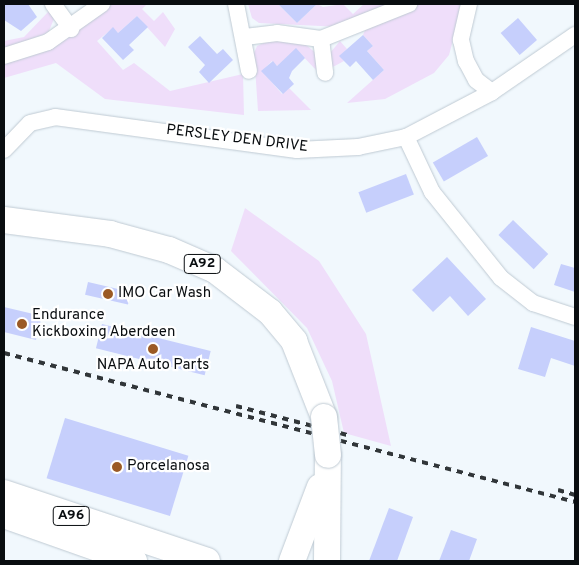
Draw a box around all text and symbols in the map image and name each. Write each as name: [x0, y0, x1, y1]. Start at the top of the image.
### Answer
street label: PERSLEY DEN DRIVE: [165, 121, 309, 157]
road number: A92: [183, 252, 221, 276]
place label: IMO Car Wash: [118, 285, 211, 303]
marker: IMO Car Wash: [102, 288, 114, 300]
place label: Endurance Kickboxing Aberdeen: [32, 306, 176, 341]
marker: Endurance Kickboxing Aberdeen: [16, 318, 28, 330]
marker: NAPA Auto Parts: [147, 343, 159, 355]
place label: NAPA Auto Parts: [96, 357, 210, 375]
place label: Porcelanosa: [127, 458, 210, 476]
marker: Porcelanosa: [111, 461, 123, 473]
road number: A96: [52, 504, 90, 528]

